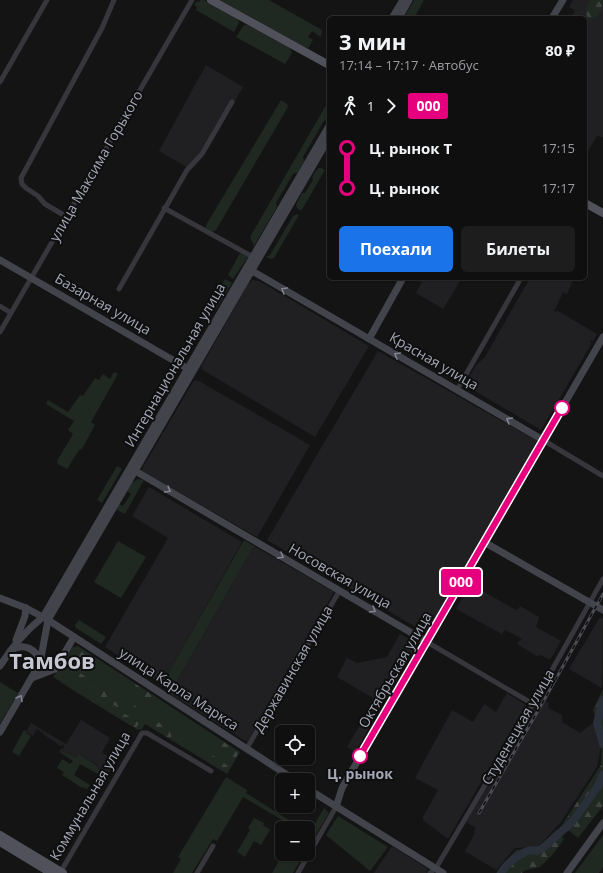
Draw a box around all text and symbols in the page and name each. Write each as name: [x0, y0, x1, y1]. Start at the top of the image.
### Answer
text: 3 мин: [339, 26, 406, 56]
text: 80 ₽: [545, 40, 575, 60]
text: 17:14 – 17:17 · Автобус: [339, 56, 479, 74]
street label: улица Максима Горького: [44, 87, 147, 245]
icon: walk: [339, 95, 361, 117]
icon: forward: [380, 95, 402, 117]
text: 000: [416, 96, 440, 115]
text: 1: [367, 97, 374, 115]
text: Ц. рынок Т: [369, 138, 452, 158]
text: 17:15: [542, 139, 575, 157]
text: Ц. рынок: [369, 178, 440, 198]
text: 17:17: [542, 179, 575, 197]
button: Поехали: [339, 226, 453, 272]
button: Билеты: [461, 226, 575, 272]
street label: Базарная улица: [52, 268, 155, 339]
street label: Интернациональная улица: [120, 279, 229, 450]
one-way arrow: [281, 287, 288, 294]
street label: Красная улица: [386, 327, 482, 394]
one-way arrow: [394, 352, 401, 359]
unlabelled marker: [554, 400, 570, 416]
one-way arrow: [506, 418, 513, 425]
one-way arrow: [164, 486, 171, 493]
street label: Носовская улица: [285, 538, 395, 613]
one-way arrow: [277, 551, 284, 558]
line badge: 000: [438, 569, 484, 595]
text: 000: [449, 572, 473, 591]
street label: Державинская улица: [248, 602, 337, 736]
one-way arrow: [369, 605, 376, 612]
street label: Октябрьская улица: [354, 608, 436, 731]
street label: улица Карла Маркса: [116, 643, 243, 734]
district label: Тамбов: [9, 645, 95, 675]
street label: Студенецкая улица: [477, 665, 558, 788]
one-way arrow: [15, 695, 22, 702]
map controls: [275, 725, 315, 861]
button: locate: [275, 725, 315, 765]
street label: Коммунальная улица: [45, 728, 134, 864]
marker: Ц. рынок: [352, 748, 368, 764]
place label: Ц. рынок: [327, 764, 393, 783]
button: +: [275, 773, 315, 813]
button: −: [275, 821, 315, 861]

